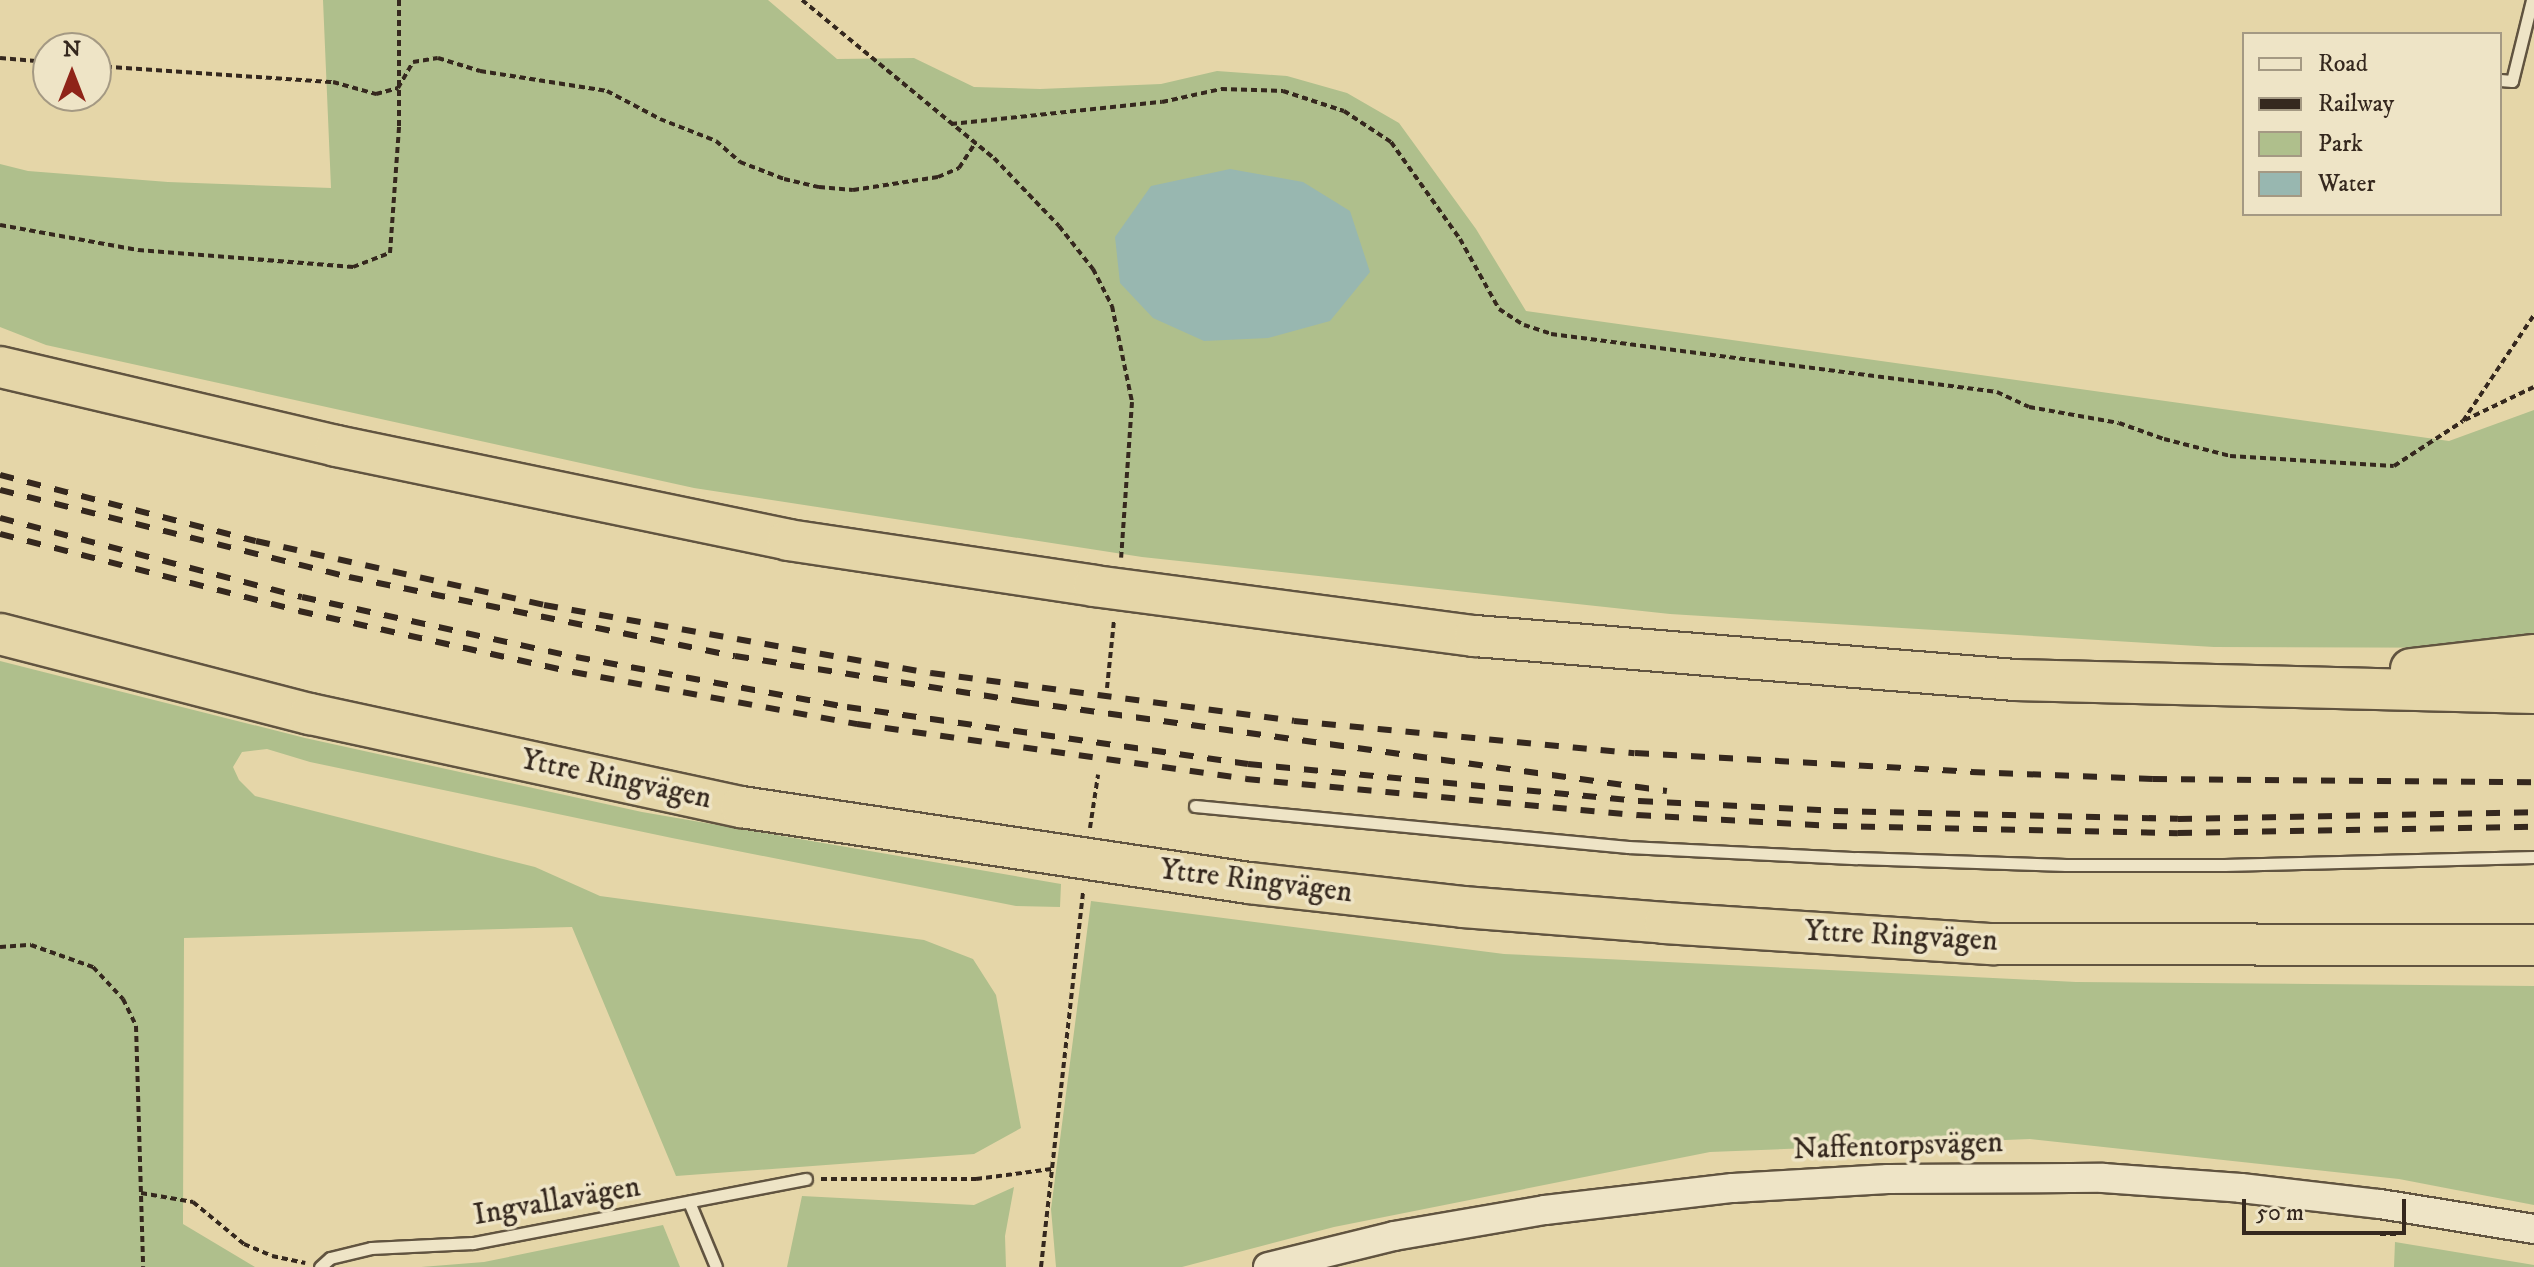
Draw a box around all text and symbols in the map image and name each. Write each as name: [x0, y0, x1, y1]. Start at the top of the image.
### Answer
north arrow: [32, 32, 112, 112]
legend: [2242, 32, 2502, 216]
text: N: [63, 36, 81, 63]
text: Road: [2318, 49, 2368, 79]
text: Railway: [2318, 89, 2394, 119]
text: Park: [2318, 129, 2363, 159]
text: Water: [2318, 169, 2375, 199]
street label: Yttre Ringvägen: [518, 742, 714, 818]
street label: Yttre Ringvägen: [1158, 852, 1354, 912]
street label: Yttre Ringvägen: [1803, 914, 1999, 960]
street label: Naffentorpsvägen: [1792, 1125, 2004, 1169]
street label: Ingvallavägen: [471, 1170, 643, 1234]
scale bar: [2246, 1183, 2410, 1233]
text: 50 m: [2256, 1198, 2304, 1228]

